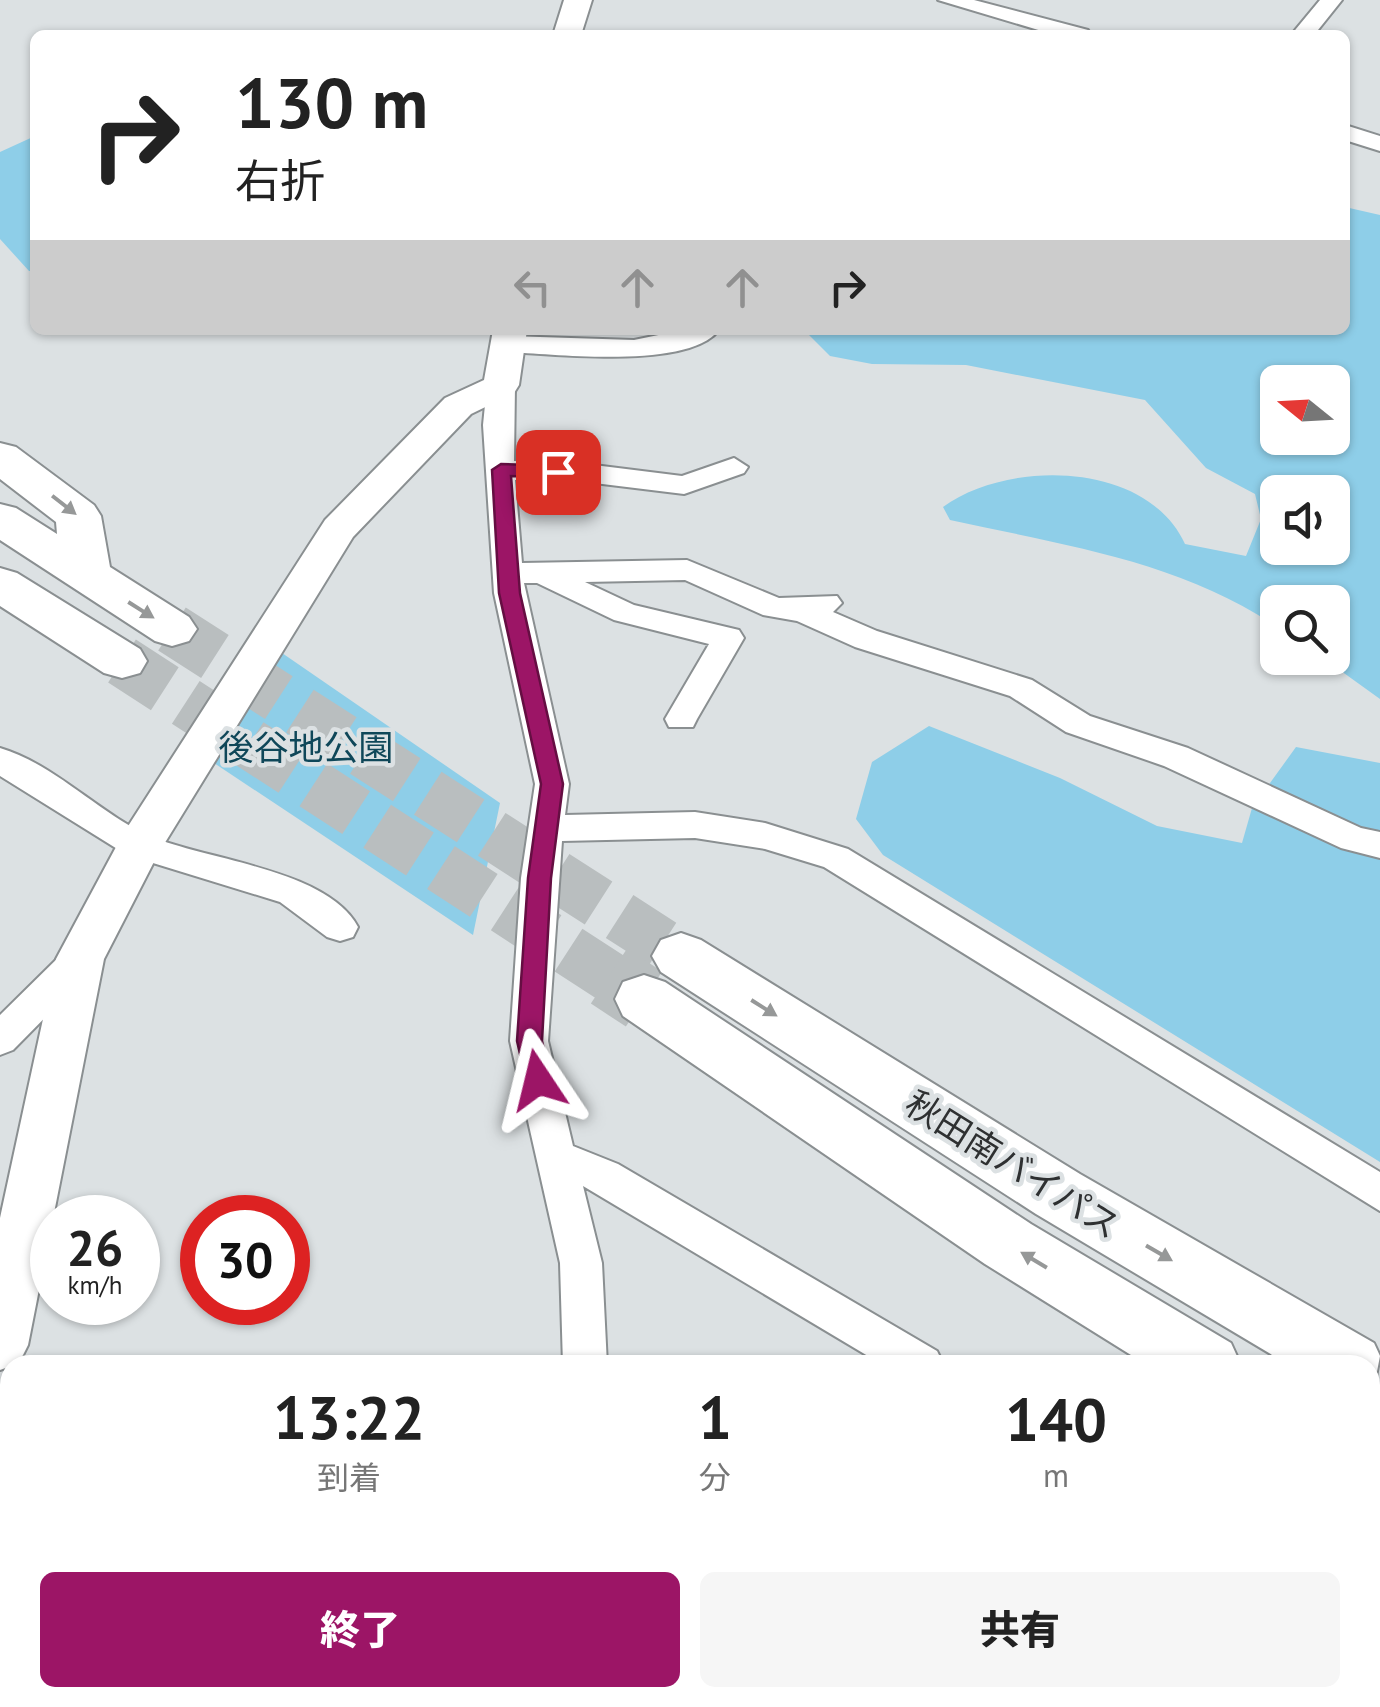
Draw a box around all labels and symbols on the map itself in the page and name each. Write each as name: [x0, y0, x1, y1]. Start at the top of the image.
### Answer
north arrow: [1260, 365, 1350, 455]
pin: [516, 430, 601, 515]
one-way arrow: [51, 494, 77, 514]
one-way arrow: [127, 601, 155, 618]
park label: 後谷地公園: [218, 724, 394, 770]
one-way arrow: [750, 998, 777, 1017]
position arrow: [486, 1028, 590, 1132]
street label: 秋田南バイパス: [897, 1080, 1129, 1248]
speed limit sign: 30: [180, 1195, 310, 1325]
one-way arrow: [1145, 1244, 1173, 1261]
one-way arrow: [1020, 1252, 1048, 1269]

